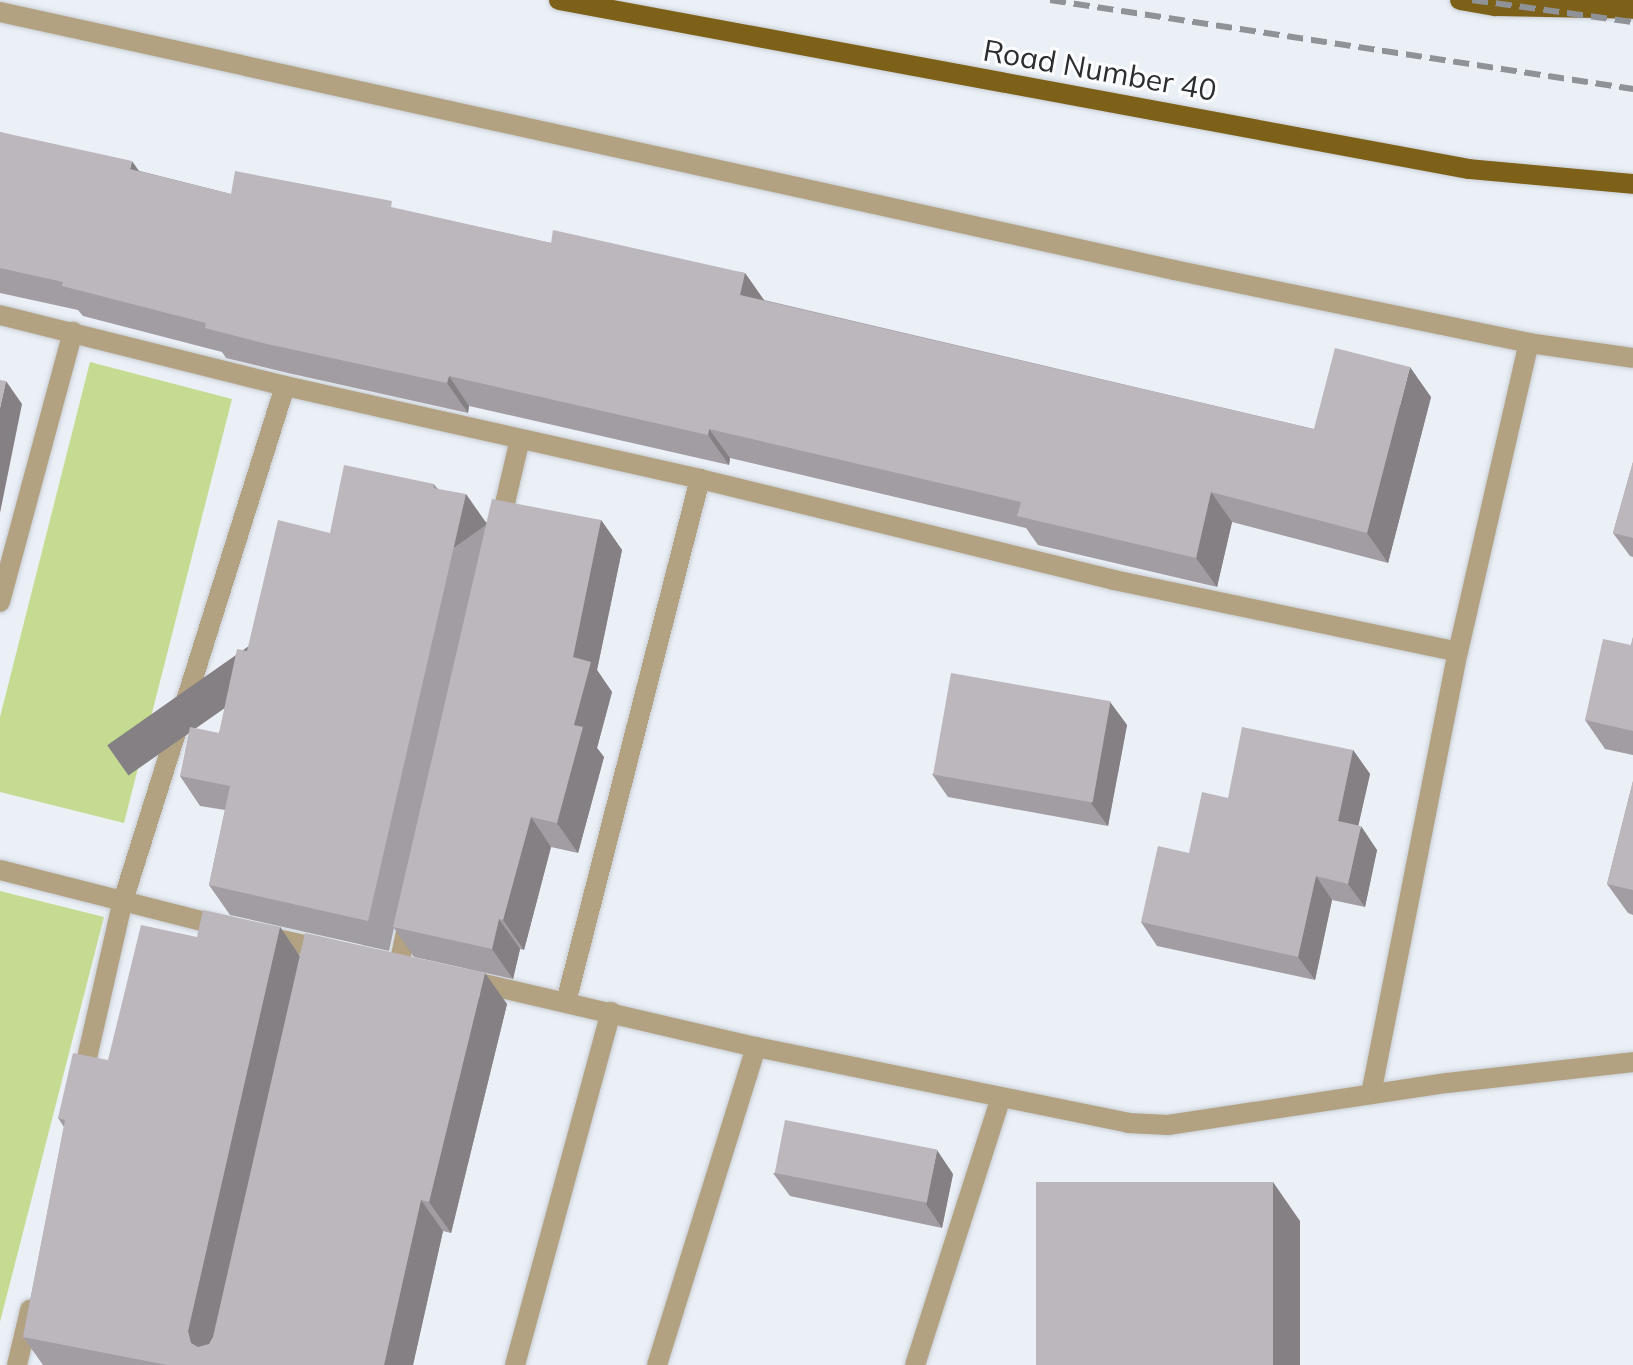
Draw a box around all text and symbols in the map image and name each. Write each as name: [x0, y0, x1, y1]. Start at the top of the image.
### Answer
street label: Road Number 40: [980, 32, 1220, 108]

